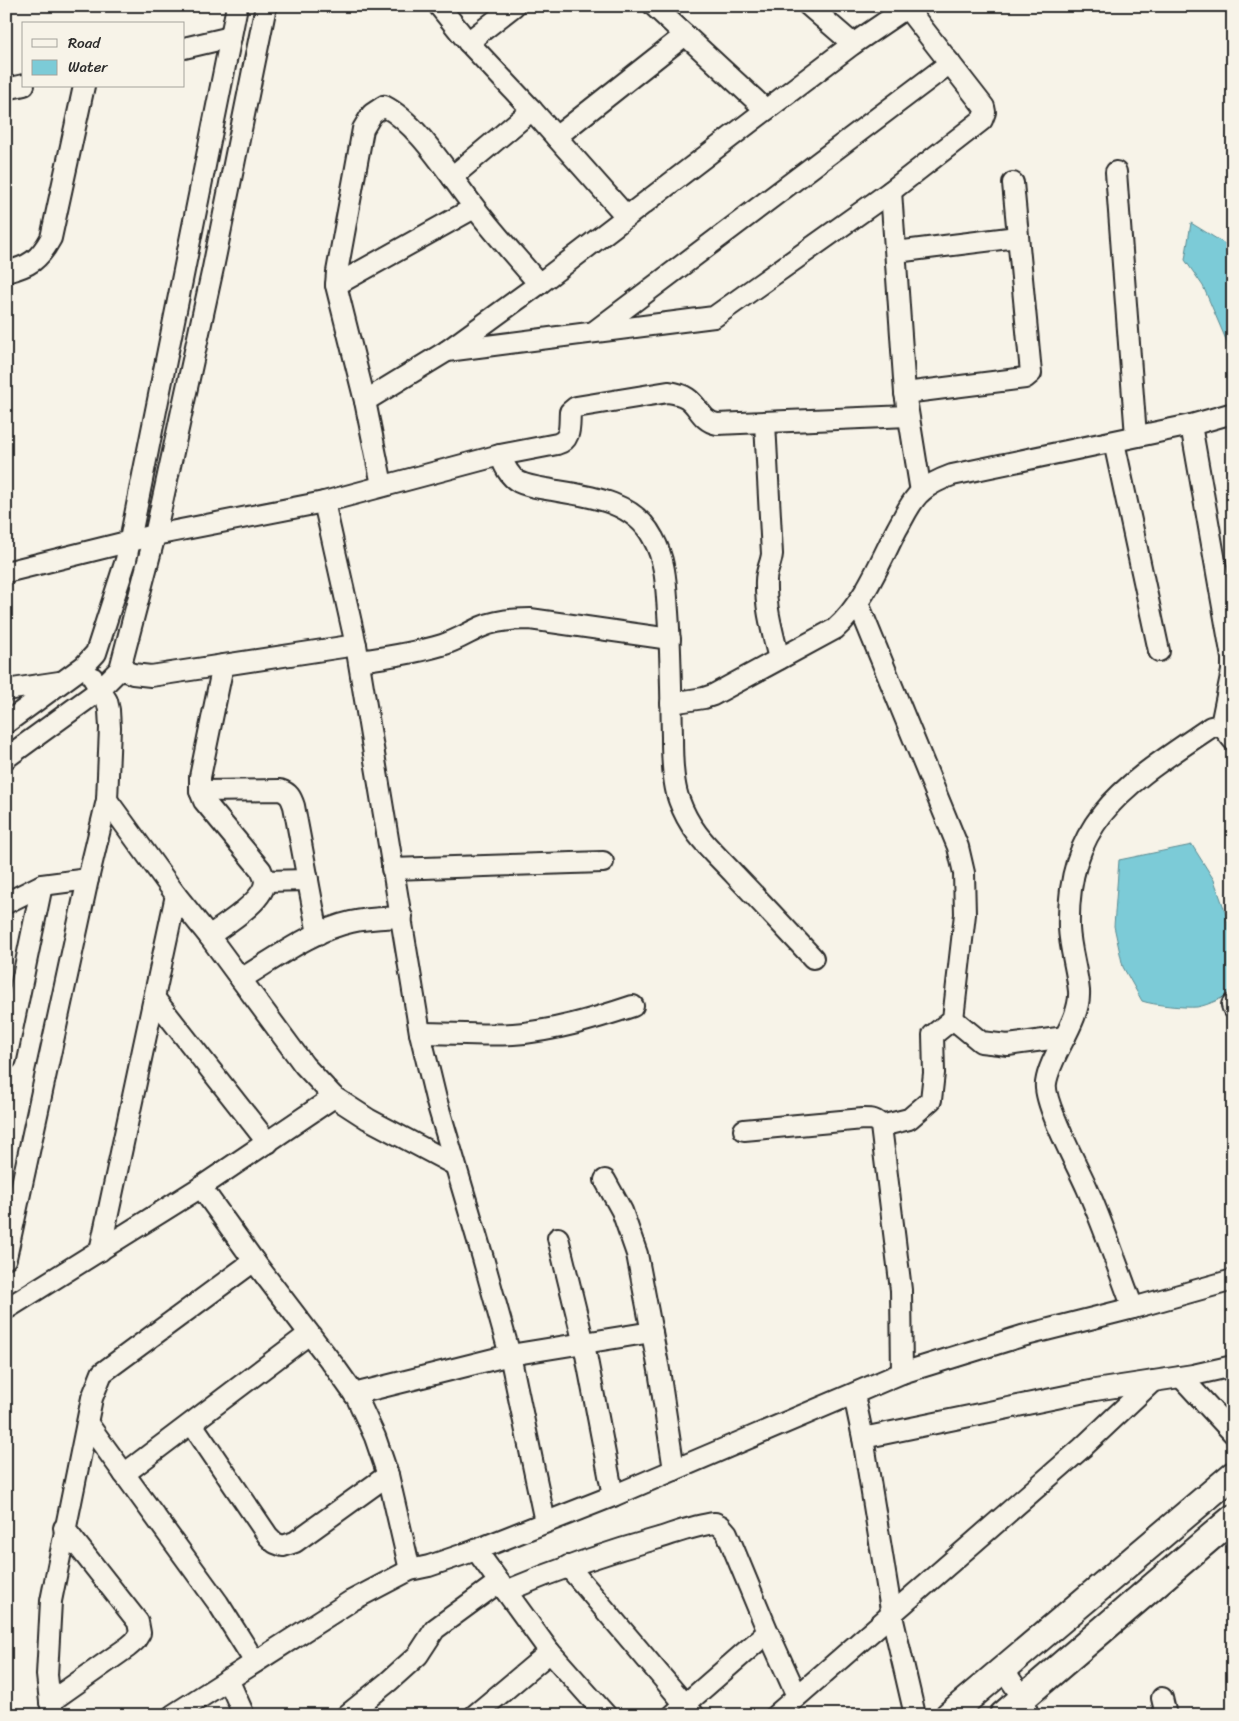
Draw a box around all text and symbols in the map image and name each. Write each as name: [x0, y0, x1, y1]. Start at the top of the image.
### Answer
legend: [22, 22, 185, 88]
text: Road: [68, 30, 101, 56]
text: Water: [68, 54, 108, 80]

